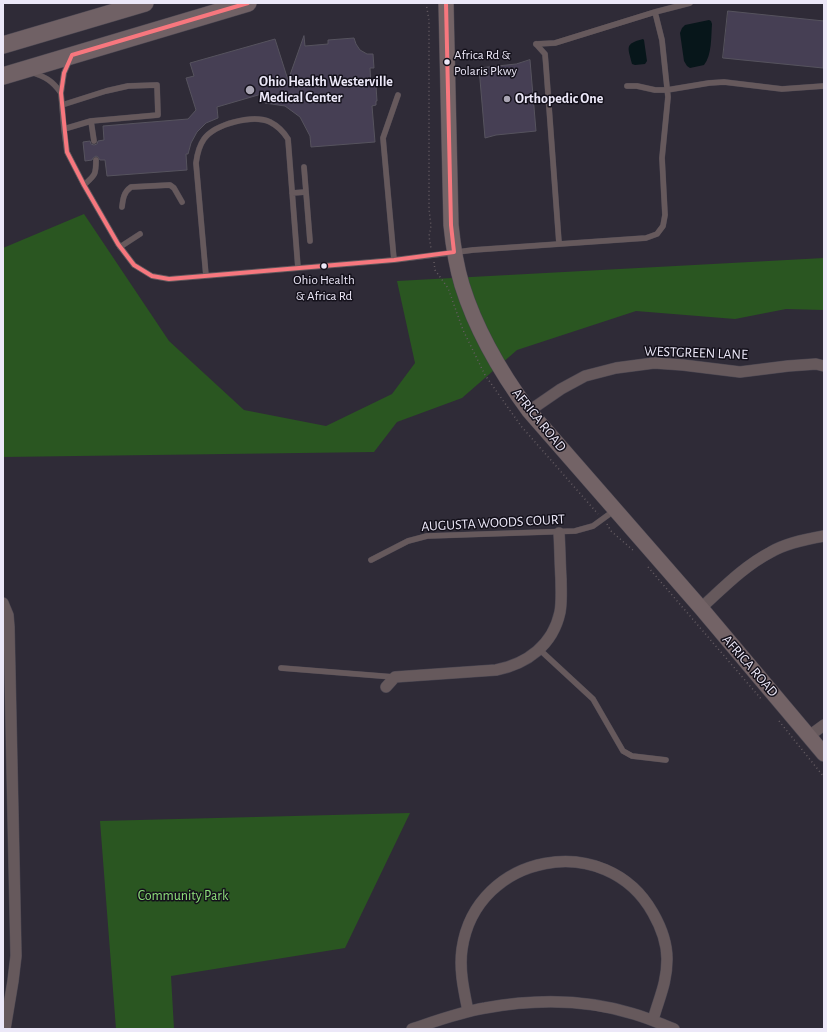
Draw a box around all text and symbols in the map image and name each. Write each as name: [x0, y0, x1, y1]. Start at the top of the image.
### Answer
place label: Africa Rd & Polaris Pkwy: [454, 47, 517, 78]
marker: Africa Rd & Polaris Pkwy: [442, 57, 452, 67]
place label: Ohio Health Westerville Medical Center: [259, 74, 393, 106]
marker: Ohio Health Westerville Medical Center: [244, 84, 256, 96]
place label: Orthopedic One: [515, 91, 603, 107]
marker: Orthopedic One: [502, 94, 512, 104]
marker: Ohio Health & Africa Rd: [319, 261, 329, 271]
place label: Ohio Health & Africa Rd: [293, 272, 355, 303]
street label: WESTGREEN LANE: [644, 343, 748, 363]
street label: AFRICA ROAD: [508, 385, 570, 455]
street label: AUGUSTA WOODS COURT: [421, 511, 565, 535]
street label: AFRICA ROAD: [719, 632, 781, 700]
park label: Community Park: [138, 888, 228, 904]

